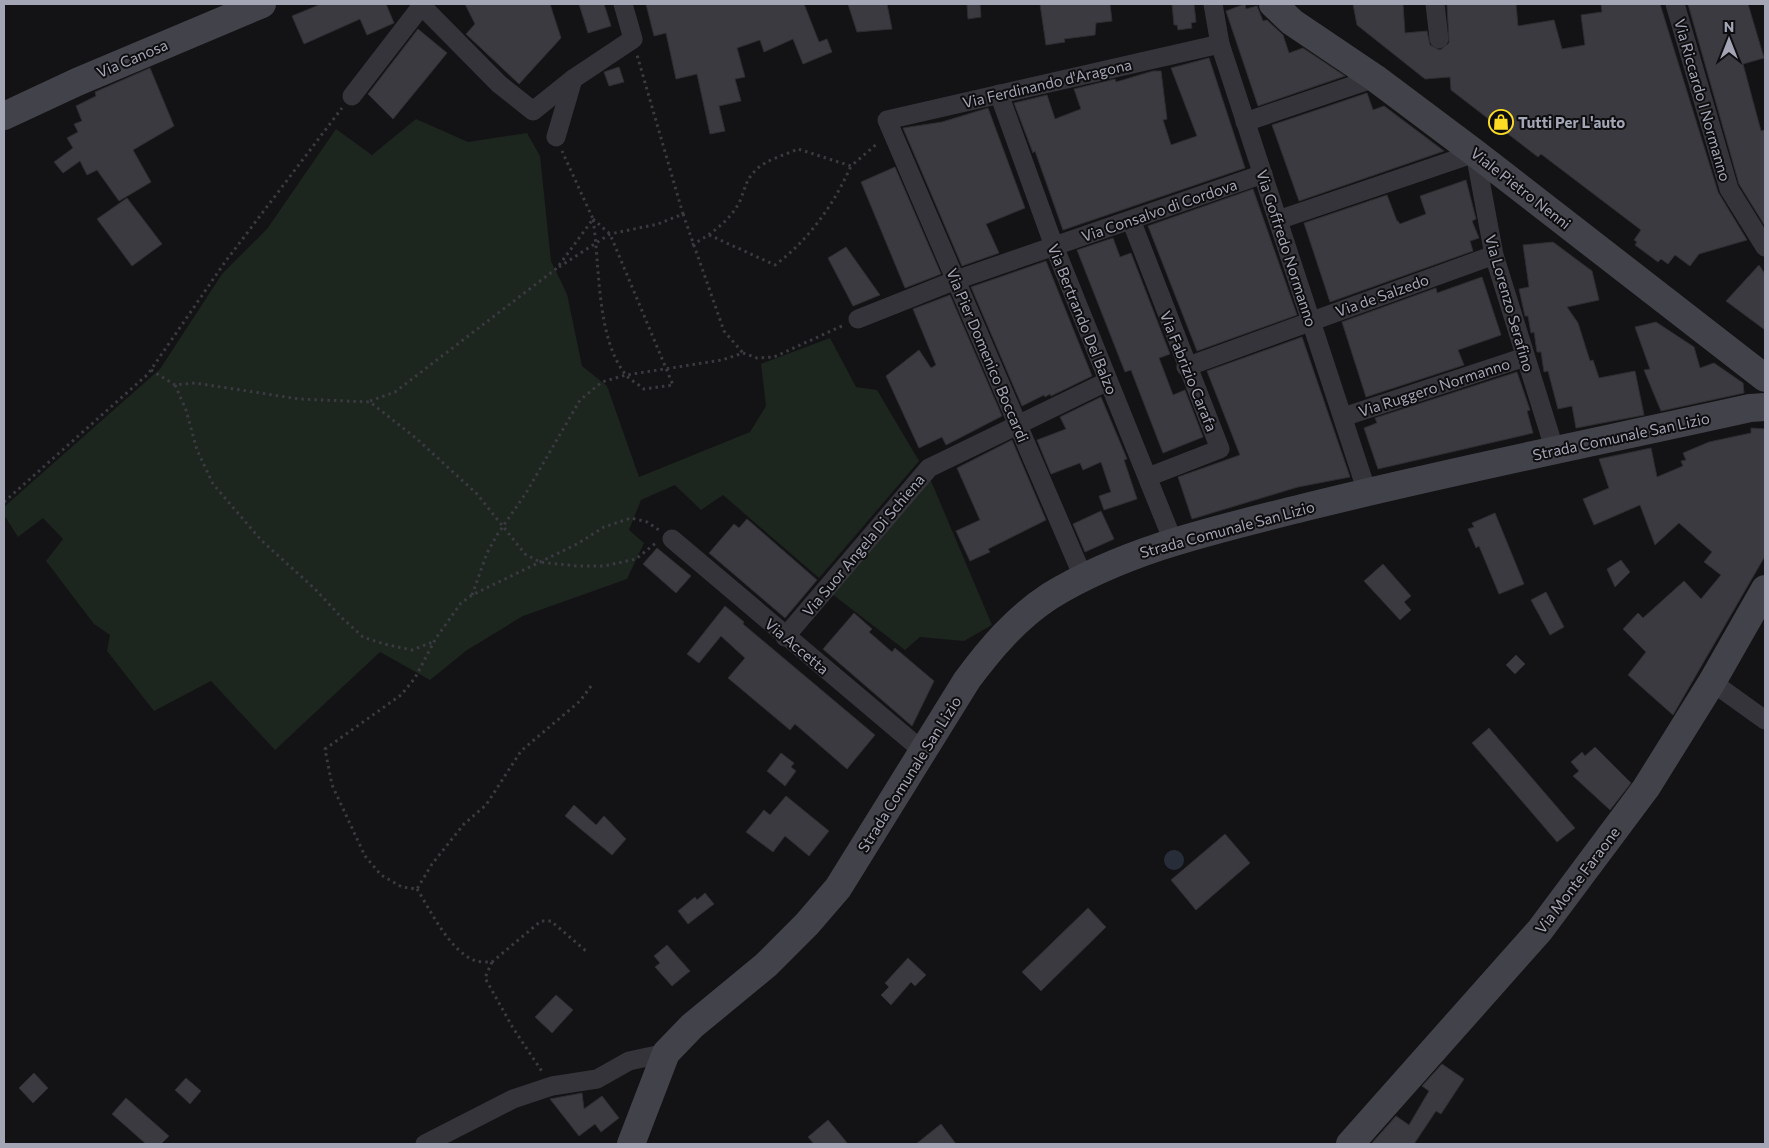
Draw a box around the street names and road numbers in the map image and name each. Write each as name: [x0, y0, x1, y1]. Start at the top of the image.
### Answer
street label: Via Riccardo I Normanno: [1671, 17, 1735, 183]
street label: Via Canosa: [94, 35, 170, 81]
street label: Via Ferdinando d'Aragona: [961, 55, 1133, 111]
street label: Viale Pietro Nenni: [1468, 143, 1574, 233]
street label: Via Goffredo Normanno: [1253, 167, 1321, 329]
street label: Via Consalvo di Cordova: [1079, 175, 1239, 245]
street label: Via Lorenzo Serafino: [1482, 232, 1538, 374]
street label: Via Bertrando Del Balzo: [1045, 241, 1121, 397]
street label: Via Pier Domenico Boccardi: [943, 265, 1033, 445]
street label: Via de Salzedo: [1333, 270, 1431, 320]
street label: Via Fabrizio Carafa: [1157, 308, 1221, 434]
street label: Via Ruggero Normanno: [1356, 354, 1512, 420]
street label: Strada Comunale San Lizio: [1531, 408, 1711, 464]
street label: Via Suor Angela Di Schiena: [798, 470, 928, 620]
street label: Strada Comunale San Lizio: [1138, 497, 1316, 561]
street label: Via Accetta: [761, 614, 833, 678]
street label: Strada Comunale San Lizio: [854, 693, 964, 855]
street label: Via Monte Faraone: [1531, 823, 1623, 937]

